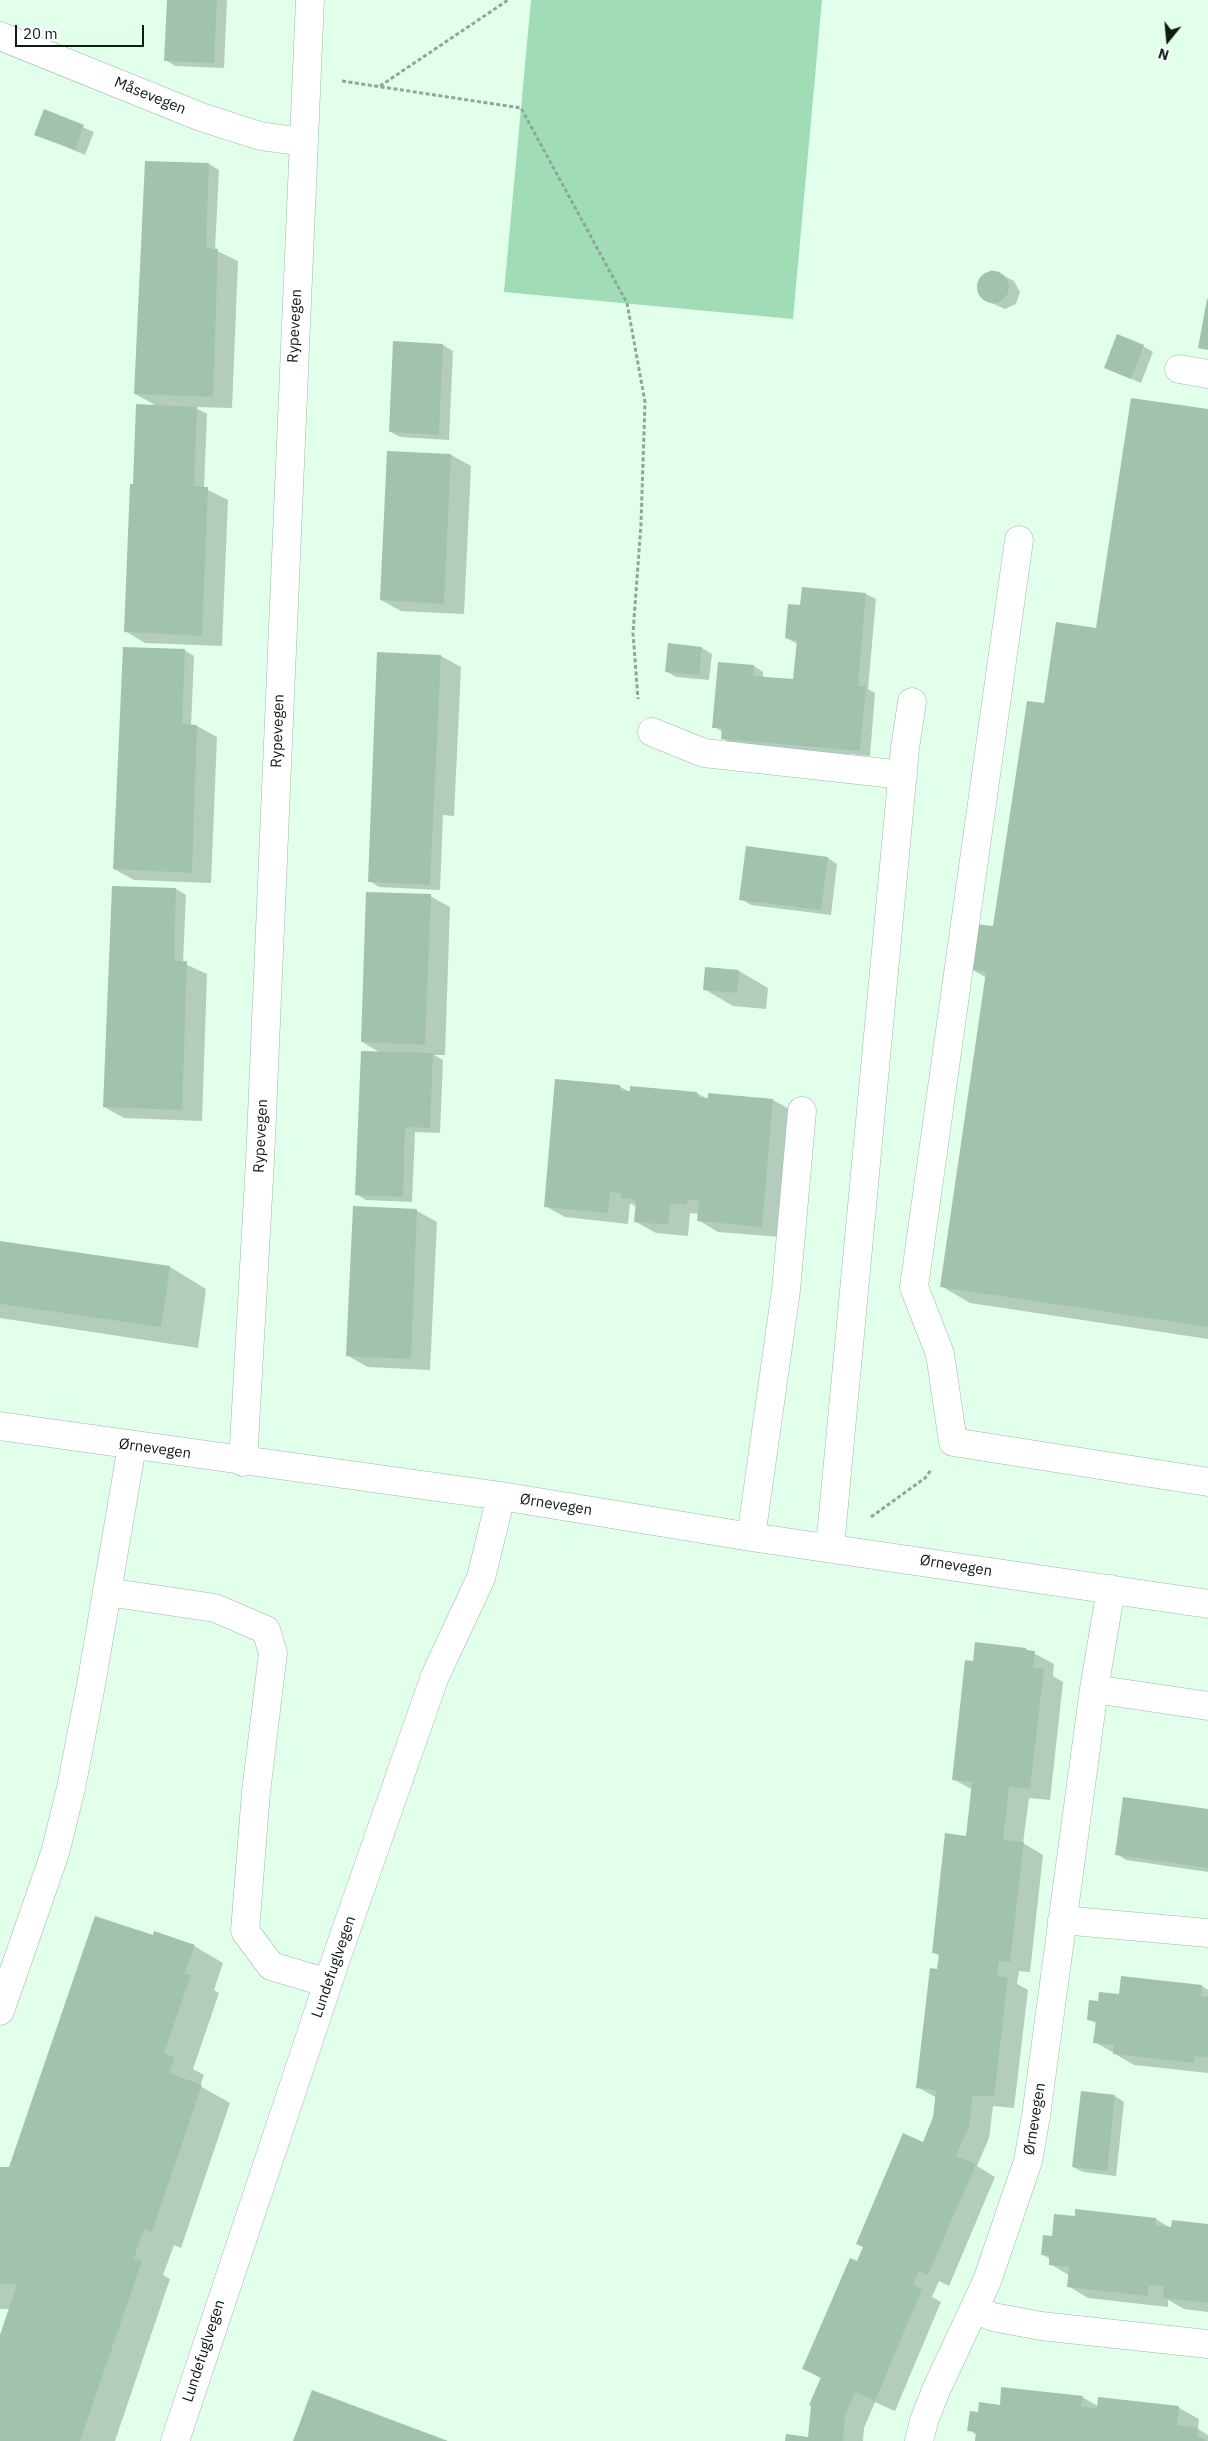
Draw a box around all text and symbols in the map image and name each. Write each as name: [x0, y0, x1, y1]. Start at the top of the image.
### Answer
scale bar: [18, 15, 146, 47]
north arrow: [1143, 15, 1193, 65]
text: 20 m: [23, 24, 58, 43]
text: N: [1156, 44, 1171, 64]
street label: Måsevegen: [112, 73, 188, 119]
street label: Rypevegen: [284, 289, 306, 363]
street label: Rypevegen: [268, 694, 288, 768]
street label: Rypevegen: [250, 1099, 272, 1173]
street label: Ørnevegen: [118, 1435, 192, 1463]
street label: Ørnevegen: [519, 1490, 593, 1520]
street label: Ørnevegen: [919, 1551, 993, 1581]
street label: Lundefuglvegen: [308, 1914, 360, 2020]
street label: Ørnevegen: [1020, 2082, 1050, 2156]
street label: Lundefuglvegen: [179, 2298, 229, 2404]

